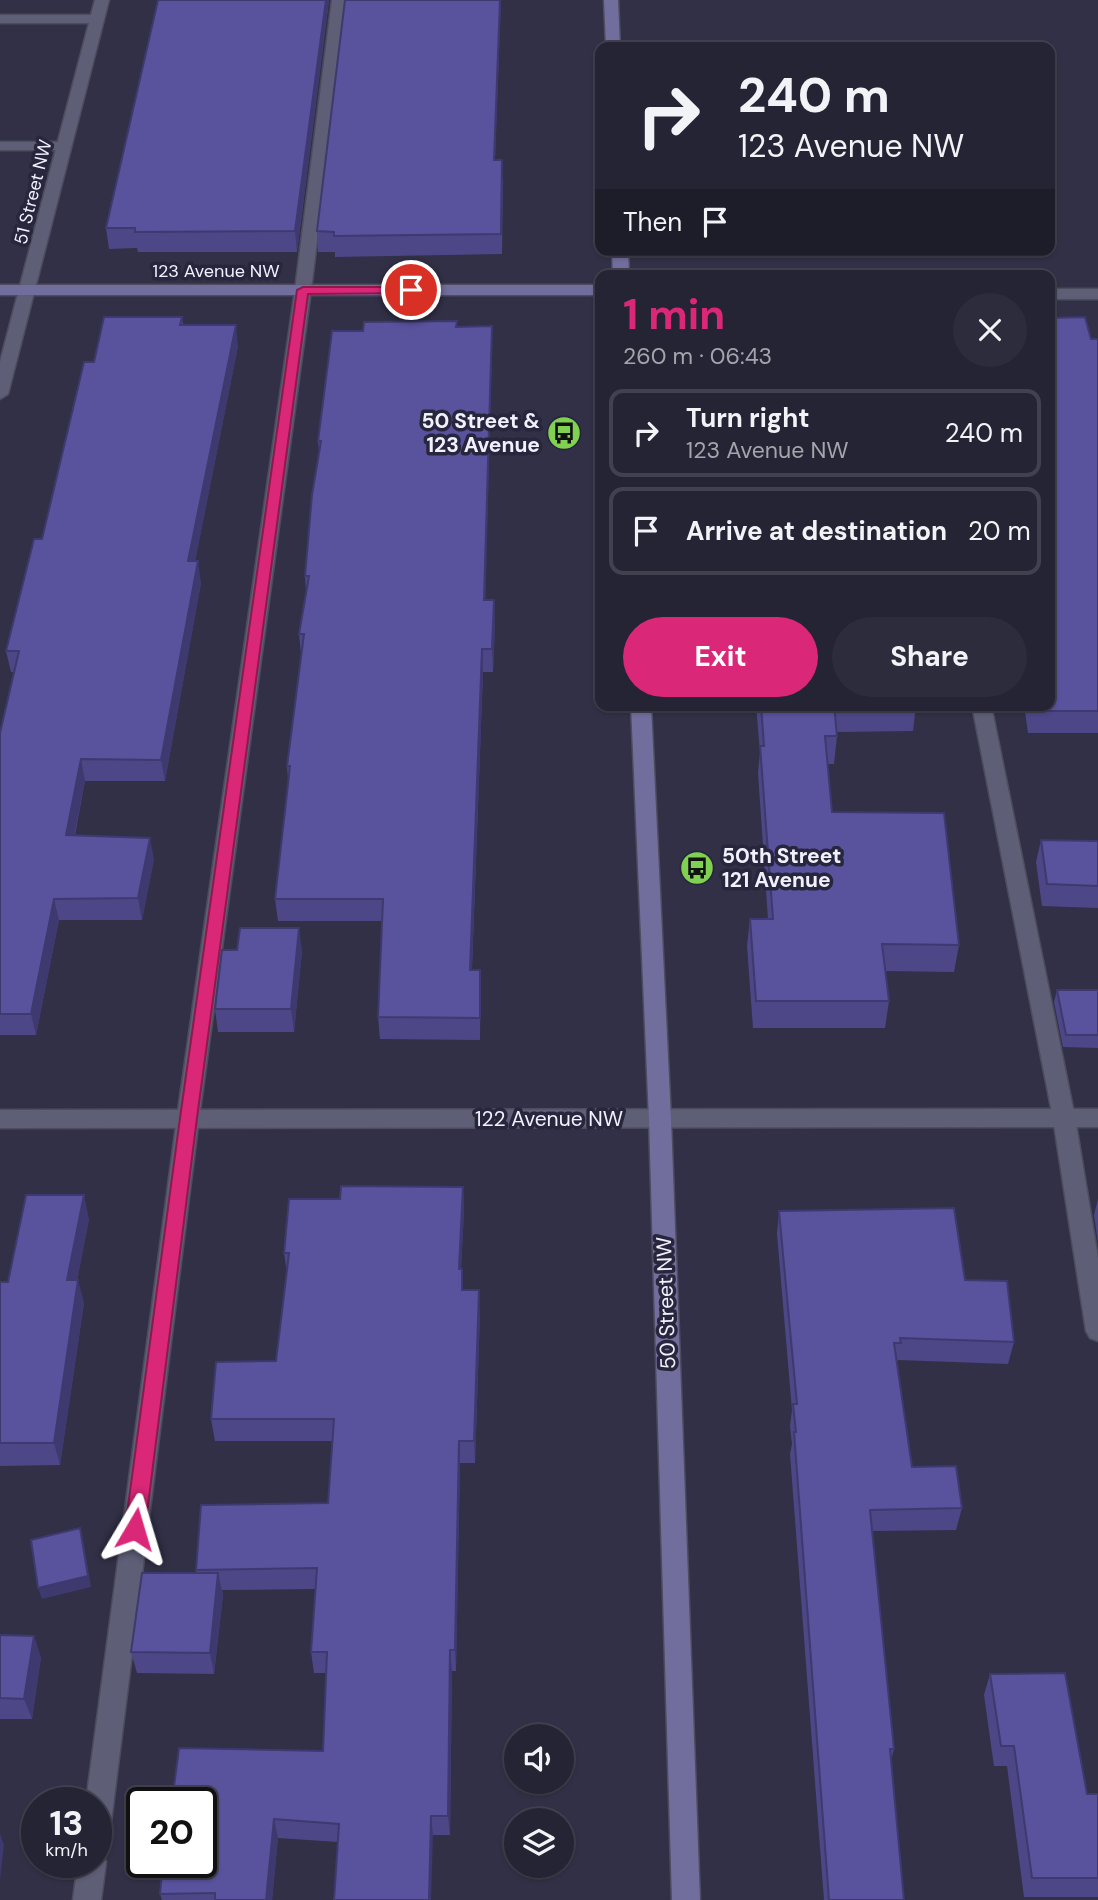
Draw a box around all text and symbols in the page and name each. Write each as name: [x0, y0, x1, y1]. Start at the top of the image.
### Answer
text: 240 m: [738, 63, 890, 127]
icon: right: [623, 70, 714, 161]
text: 123 Avenue NW: [738, 125, 964, 167]
street label: 51 Street NW: [8, 137, 58, 247]
icon: arrive: [696, 203, 734, 241]
text: Then: [623, 205, 682, 239]
street label: 123 Avenue NW: [152, 259, 280, 283]
pin: [381, 260, 441, 320]
icon: arrive: [392, 271, 430, 309]
text: 1 min: [623, 287, 725, 342]
button: close: [953, 293, 1027, 367]
text: 260 m · 06:43: [623, 341, 772, 371]
text: Turn right: [686, 401, 810, 435]
place label: 50 Street & 123 Avenue: [421, 407, 540, 459]
bus stop icon: 50 Street & 123 Avenue: [545, 414, 583, 452]
icon: right: [627, 414, 665, 452]
text: 240 m: [945, 416, 1023, 450]
text: 123 Avenue NW: [686, 435, 849, 465]
icon: arrive: [627, 512, 665, 550]
text: Arrive at destination: [686, 514, 947, 548]
text: 20 m: [968, 514, 1031, 548]
button: Exit: [623, 617, 818, 697]
button: Share: [832, 617, 1027, 697]
place label: 50th Street 121 Avenue: [722, 842, 841, 894]
bus stop icon: 50th Street 121 Avenue: [678, 849, 716, 887]
street label: 122 Avenue NW: [475, 1105, 623, 1133]
street label: 50 Street NW: [650, 1236, 682, 1370]
position arrow: [98, 1492, 172, 1566]
map controls: [504, 1724, 574, 1878]
button: sound: [504, 1724, 574, 1794]
speed limit sign: 20: [126, 1787, 217, 1878]
text: 13: [50, 1800, 83, 1846]
button: layers: [504, 1808, 574, 1878]
text: km/h: [45, 1838, 88, 1862]

